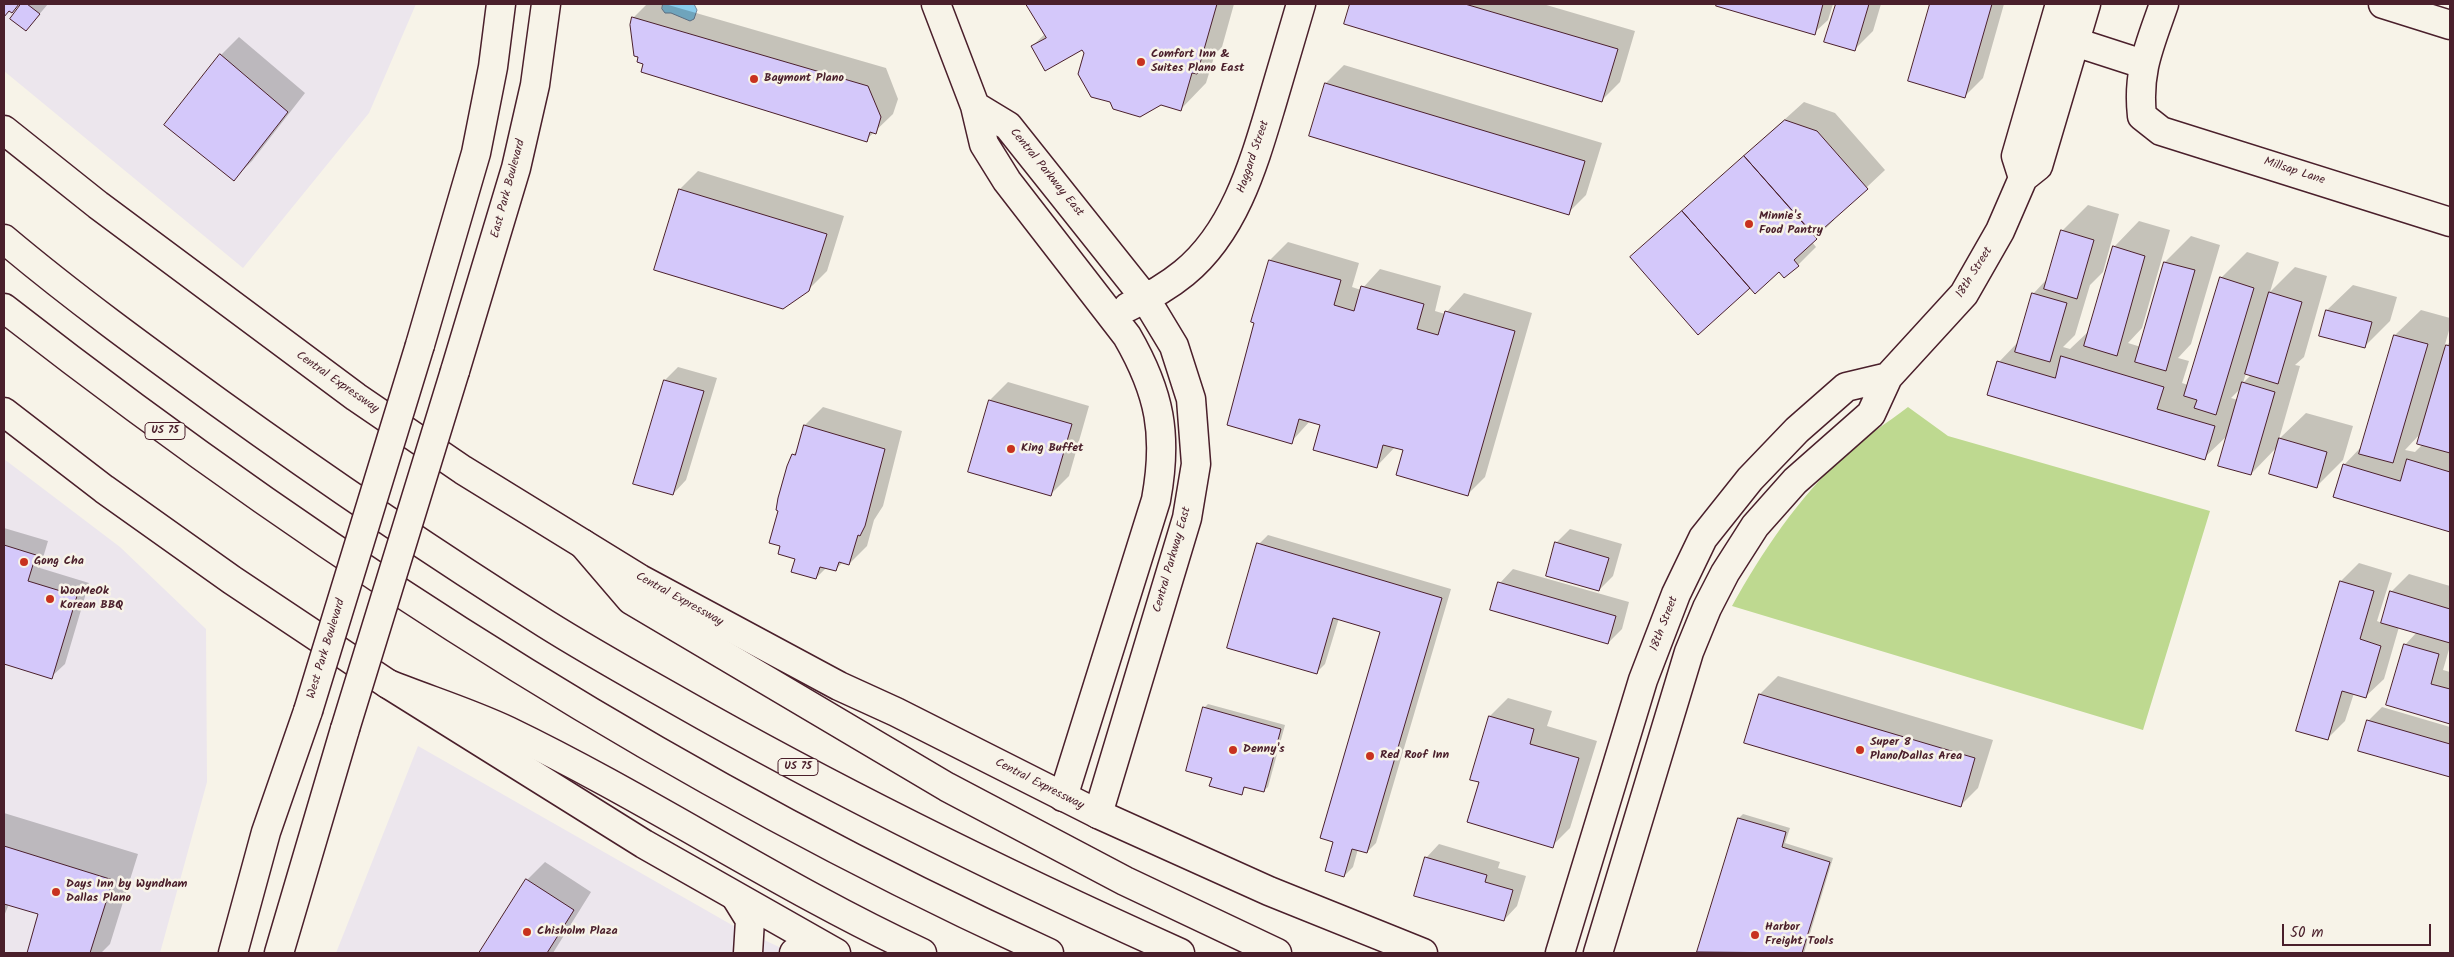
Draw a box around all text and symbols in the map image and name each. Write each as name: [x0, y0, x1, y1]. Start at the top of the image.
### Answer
place label: Comfort Inn & Suites Plano East: [1151, 48, 1244, 76]
marker: Comfort Inn & Suites Plano East: [1135, 56, 1147, 68]
place label: Baymont Plano: [764, 72, 844, 86]
marker: Baymont Plano: [748, 73, 760, 85]
street label: Haggard Street: [1235, 119, 1273, 195]
street label: Central Parkway East: [1006, 126, 1086, 220]
street label: East Park Boulevard: [489, 138, 529, 240]
street label: Millsap Lane: [2262, 155, 2326, 189]
place label: Minnie's Food Pantry: [1759, 210, 1823, 238]
marker: Minnie's Food Pantry: [1743, 218, 1755, 230]
street label: 18th Street: [1954, 245, 1996, 301]
street label: Central Expressway: [293, 349, 381, 417]
road number: US 75: [145, 422, 185, 440]
place label: King Buffet: [1021, 442, 1083, 456]
marker: King Buffet: [1005, 443, 1017, 455]
street label: Central Parkway East: [1151, 505, 1195, 615]
place label: Gong Cha: [34, 555, 84, 569]
marker: Gong Cha: [18, 556, 30, 568]
street label: Central Expressway: [633, 570, 725, 630]
place label: WooMeOk Korean BBQ: [60, 585, 123, 613]
marker: WooMeOk Korean BBQ: [44, 593, 56, 605]
street label: 18th Street: [1648, 595, 1682, 653]
street label: West Park Boulevard: [305, 597, 349, 701]
place label: Super 8 Plano/Dallas Area: [1870, 736, 1962, 764]
place label: Denny's: [1243, 743, 1285, 757]
marker: Denny's: [1227, 744, 1239, 756]
marker: Super 8 Plano/Dallas Area: [1854, 744, 1866, 756]
place label: Red Roof Inn: [1380, 749, 1449, 763]
marker: Red Roof Inn: [1364, 750, 1376, 762]
street label: Central Expressway: [992, 756, 1086, 814]
road number: US 75: [778, 759, 818, 776]
place label: Days Inn by Wyndham Dallas Plano: [66, 878, 187, 906]
marker: Days Inn by Wyndham Dallas Plano: [50, 886, 62, 898]
scale bar: [2284, 914, 2433, 946]
place label: Harbor Freight Tools: [1765, 921, 1834, 949]
text: 50 m: [2290, 921, 2324, 945]
place label: Chisholm Plaza: [537, 925, 618, 939]
marker: Chisholm Plaza: [521, 926, 533, 938]
marker: Harbor Freight Tools: [1749, 929, 1761, 941]

